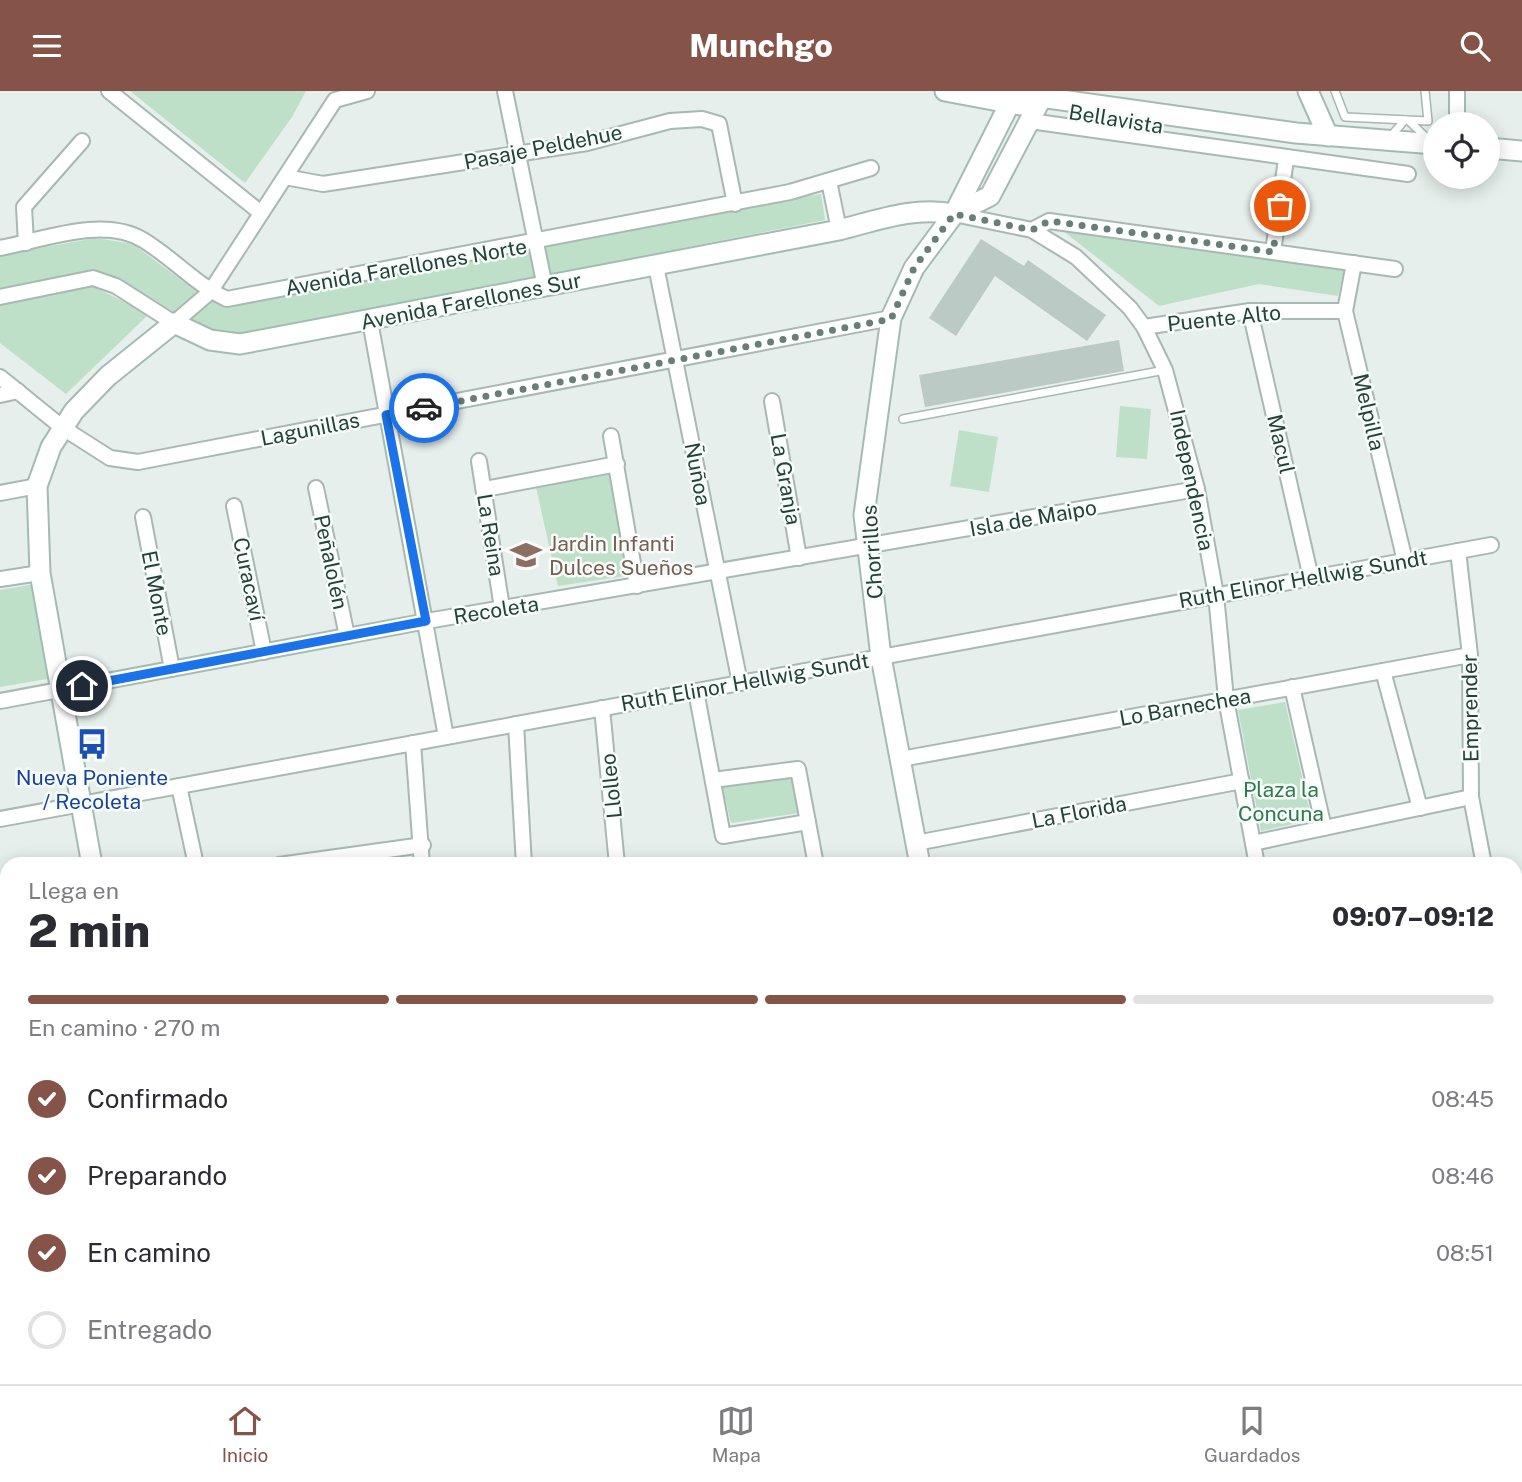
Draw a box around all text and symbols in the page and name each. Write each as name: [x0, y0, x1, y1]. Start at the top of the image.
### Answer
icon: menu: [28, 27, 66, 65]
text: Munchgo: [689, 27, 833, 64]
icon: search: [1456, 27, 1494, 65]
street label: Bellavista: [1067, 99, 1165, 139]
map controls: [1423, 112, 1500, 189]
button: locate: [1423, 112, 1500, 189]
street label: Pasaje Peldehue: [462, 119, 624, 175]
pin: [1250, 176, 1310, 236]
icon: bag: [1261, 187, 1299, 225]
street label: Avenida Farellones Norte: [283, 233, 529, 301]
street label: Avenida Farellones Sur: [359, 267, 583, 335]
street label: Puente Alto: [1166, 300, 1282, 336]
street label: Melpilla: [1348, 371, 1390, 453]
courier: [389, 373, 459, 443]
icon: car: [405, 389, 443, 427]
street label: Lagunillas: [258, 407, 362, 451]
street label: Independencia: [1165, 407, 1219, 553]
street label: Macul: [1262, 412, 1300, 476]
street label: La Granja: [766, 431, 806, 527]
street label: Ñuñoa: [680, 440, 716, 508]
street label: La Reina: [472, 492, 510, 578]
street label: Isla de Maipo: [968, 495, 1098, 541]
street label: Chorrillos: [856, 504, 888, 600]
street label: Peñalolén: [309, 512, 353, 612]
place label: Jardin Infanti Dulces Sueños: [549, 531, 693, 580]
street label: Curacaví: [228, 535, 270, 624]
school or university icon: Jardin Infanti Dulces Sueños: [509, 538, 543, 572]
street label: Ruth Elinor Hellwig Sundt: [1177, 545, 1429, 613]
street label: El Monte: [137, 548, 177, 638]
street label: Recoleta: [452, 591, 540, 629]
street label: Ruth Elinor Hellwig Sundt: [619, 648, 871, 716]
street label: Emprender: [1457, 654, 1483, 762]
pin: [52, 656, 112, 716]
icon: home: [63, 667, 101, 705]
street label: Lo Barnechea: [1117, 683, 1253, 731]
bus stop icon: Nueva Poniente / Recoleta: [75, 727, 109, 761]
street label: Llolleo: [595, 752, 627, 820]
place label: Nueva Poniente / Recoleta: [16, 765, 168, 814]
park label: Plaza la Concuna: [1238, 777, 1324, 826]
street label: La Florida: [1029, 791, 1129, 833]
text: Llega en: [28, 877, 119, 904]
text: 09:07–09:12: [1332, 901, 1494, 932]
text: 2 min: [28, 903, 150, 957]
text: En camino · 270 m: [28, 1014, 220, 1041]
icon: check: [28, 1080, 66, 1118]
text: Confirmado: [87, 1083, 228, 1114]
text: 08:45: [1431, 1085, 1494, 1112]
icon: check: [28, 1157, 66, 1195]
text: Preparando: [87, 1160, 227, 1191]
text: 08:46: [1431, 1162, 1494, 1189]
icon: check: [28, 1234, 66, 1272]
text: En camino: [87, 1237, 211, 1268]
text: 08:51: [1436, 1239, 1494, 1266]
text: Entregado: [87, 1314, 212, 1345]
tab: Inicio: [222, 1402, 268, 1466]
tab: Mapa: [712, 1402, 761, 1466]
tab: Guardados: [1204, 1402, 1300, 1466]

